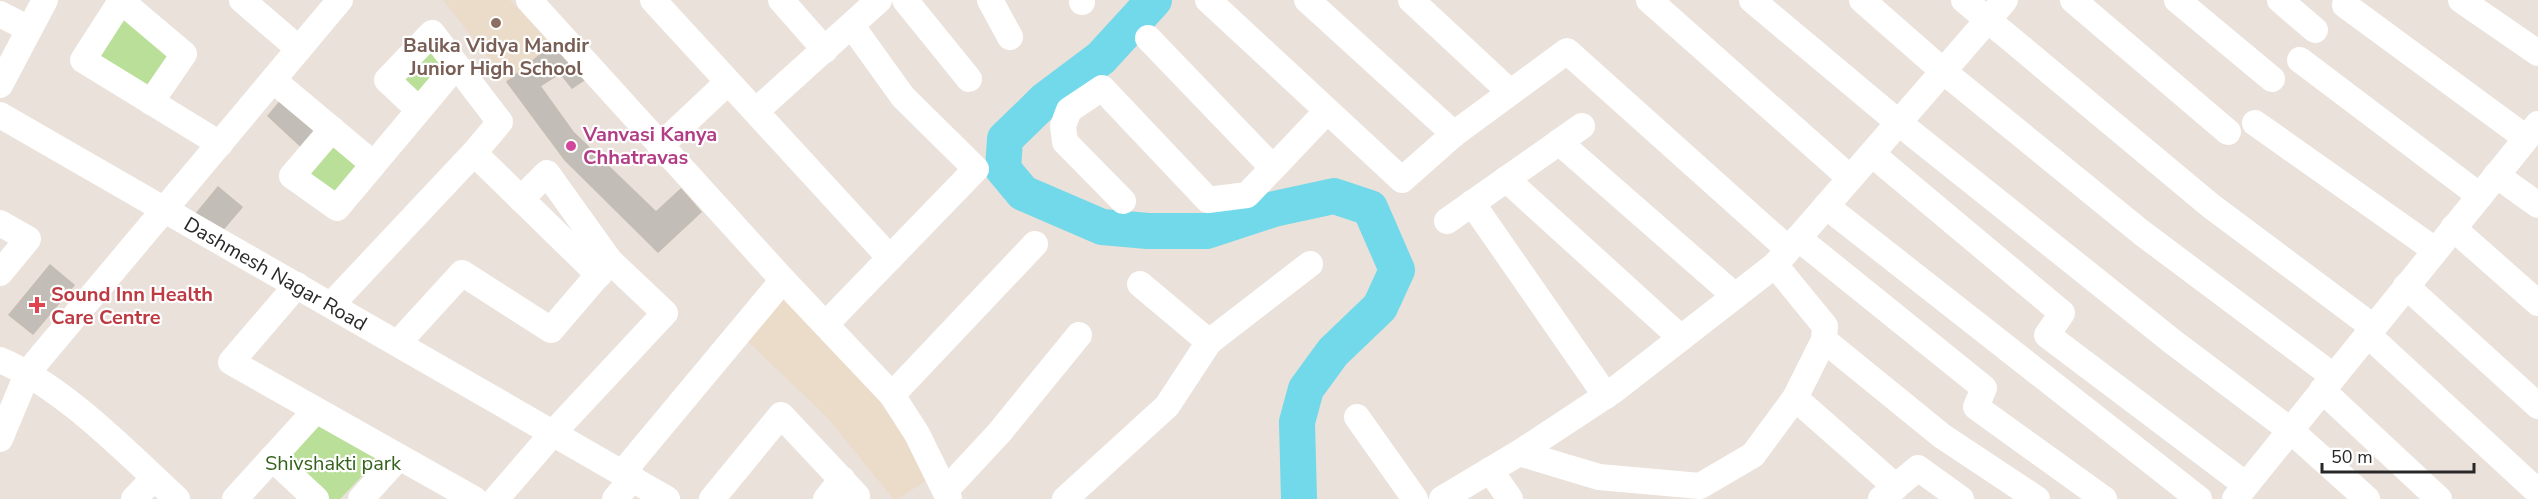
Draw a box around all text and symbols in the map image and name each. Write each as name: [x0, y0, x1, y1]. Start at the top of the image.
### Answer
marker: Balika Vidya Mandir Junior High School: [489, 16, 503, 30]
place label: Balika Vidya Mandir Junior High School: [403, 32, 589, 82]
place label: Vanvasi Kanya Chhatravas: [582, 121, 717, 171]
marker: Vanvasi Kanya Chhatravas: [564, 139, 578, 153]
street label: Dashmesh Nagar Road: [179, 211, 372, 337]
place label: Sound Inn Health Care Centre: [51, 281, 213, 331]
marker: Sound Inn Health Care Centre: [28, 296, 46, 314]
scale bar: [2322, 436, 2474, 474]
text: 50 m: [2331, 445, 2373, 469]
park label: Shivshakti park: [265, 450, 402, 477]

